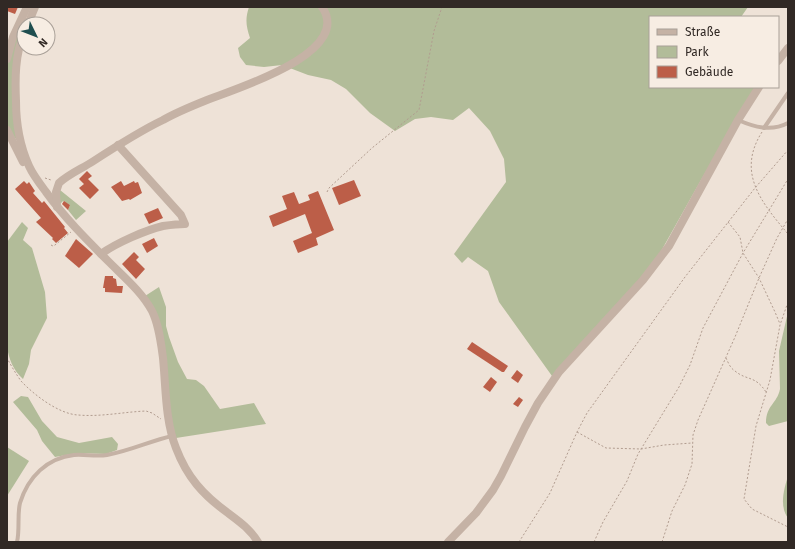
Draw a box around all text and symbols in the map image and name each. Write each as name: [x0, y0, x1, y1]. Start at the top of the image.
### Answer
north arrow: [16, 16, 56, 56]
legend: [649, 16, 779, 88]
text: Straße: [685, 25, 720, 39]
text: N: [36, 35, 50, 50]
text: Park: [685, 45, 709, 59]
text: Gebäude: [685, 65, 733, 79]

